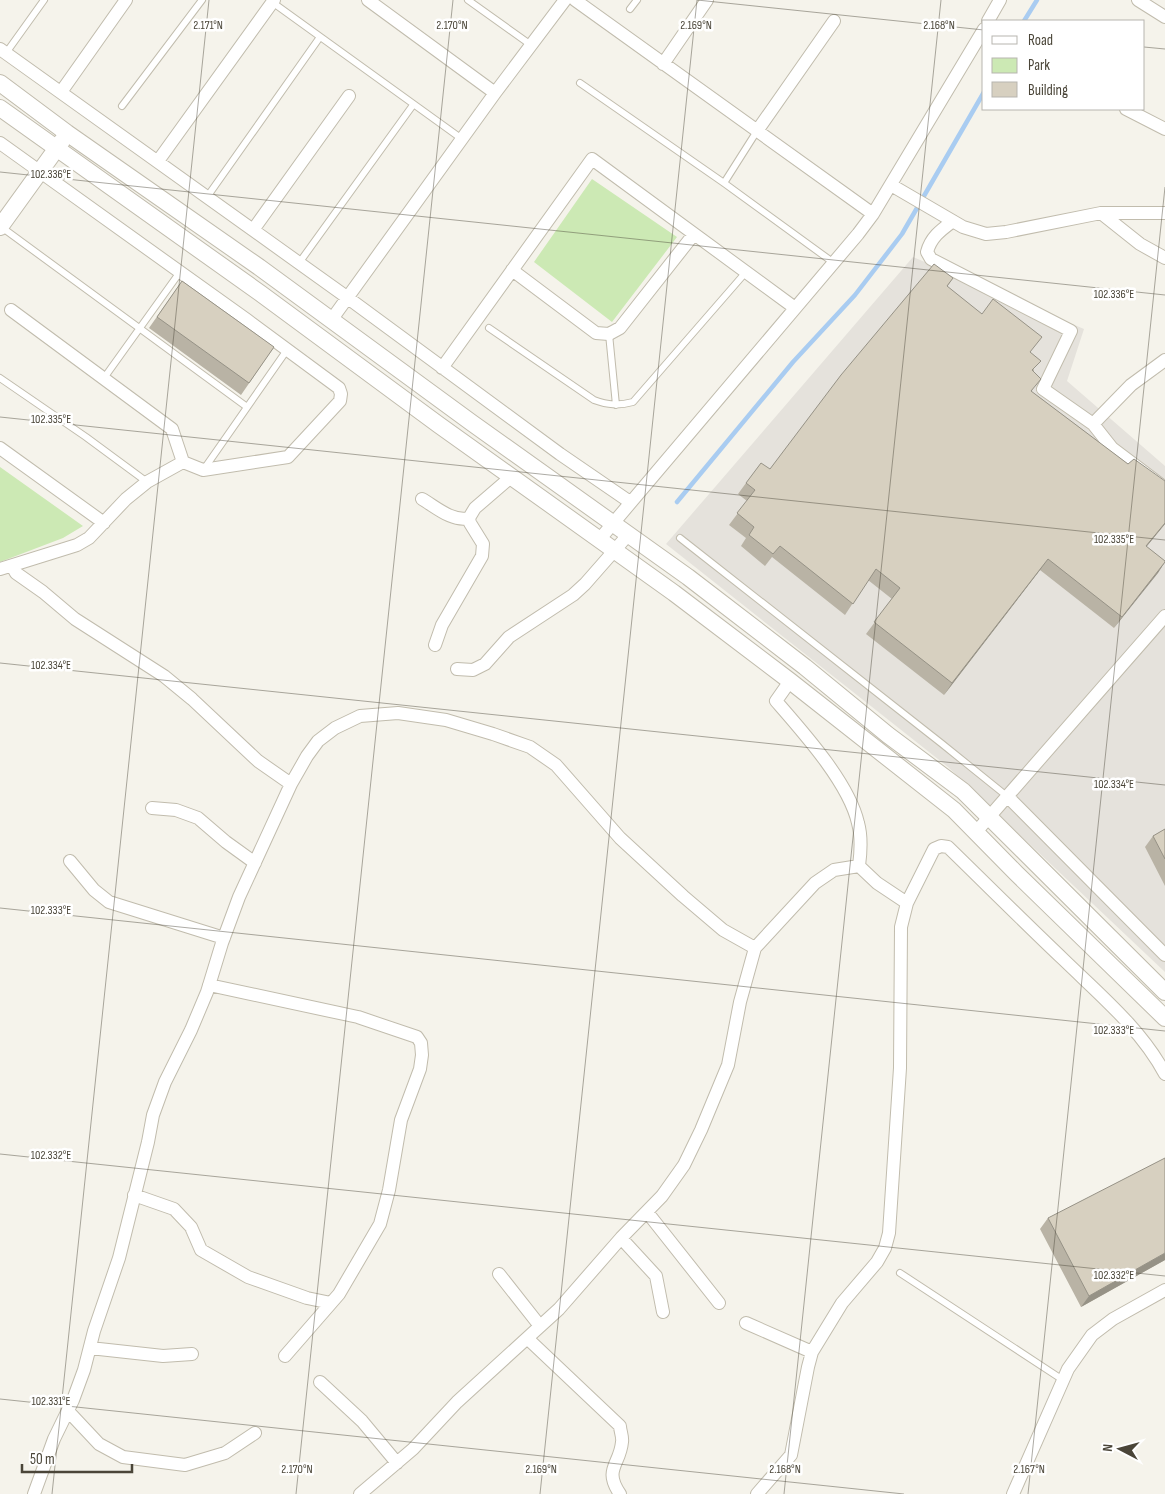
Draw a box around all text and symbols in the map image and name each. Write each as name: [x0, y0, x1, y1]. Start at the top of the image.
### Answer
text: 2.171°N: [193, 18, 223, 33]
text: 2.170°N: [436, 18, 468, 33]
text: 2.169°N: [680, 18, 712, 33]
text: 2.168°N: [923, 18, 955, 33]
legend: [982, 20, 1145, 110]
text: Road: [1028, 31, 1053, 50]
text: Park: [1028, 56, 1050, 75]
text: Building: [1028, 81, 1068, 100]
text: 102.336°E: [31, 167, 71, 182]
text: 102.336°E: [1094, 287, 1134, 302]
text: 102.335°E: [31, 412, 71, 427]
text: 102.335°E: [1094, 532, 1134, 547]
text: 102.334°E: [31, 658, 71, 673]
text: 102.334°E: [1094, 777, 1134, 792]
text: 102.333°E: [31, 903, 71, 918]
text: 102.333°E: [1094, 1023, 1134, 1038]
text: 102.332°E: [31, 1148, 71, 1163]
text: 102.332°E: [1094, 1268, 1134, 1283]
text: 102.331°E: [31, 1394, 71, 1409]
north arrow: [1095, 1424, 1145, 1474]
scale bar: [22, 1442, 132, 1474]
text: N: [1099, 1443, 1116, 1452]
text: 50 m: [30, 1450, 55, 1469]
text: 2.170°N: [281, 1462, 313, 1477]
text: 2.169°N: [525, 1462, 557, 1477]
text: 2.168°N: [769, 1462, 801, 1477]
text: 2.167°N: [1013, 1462, 1045, 1477]

